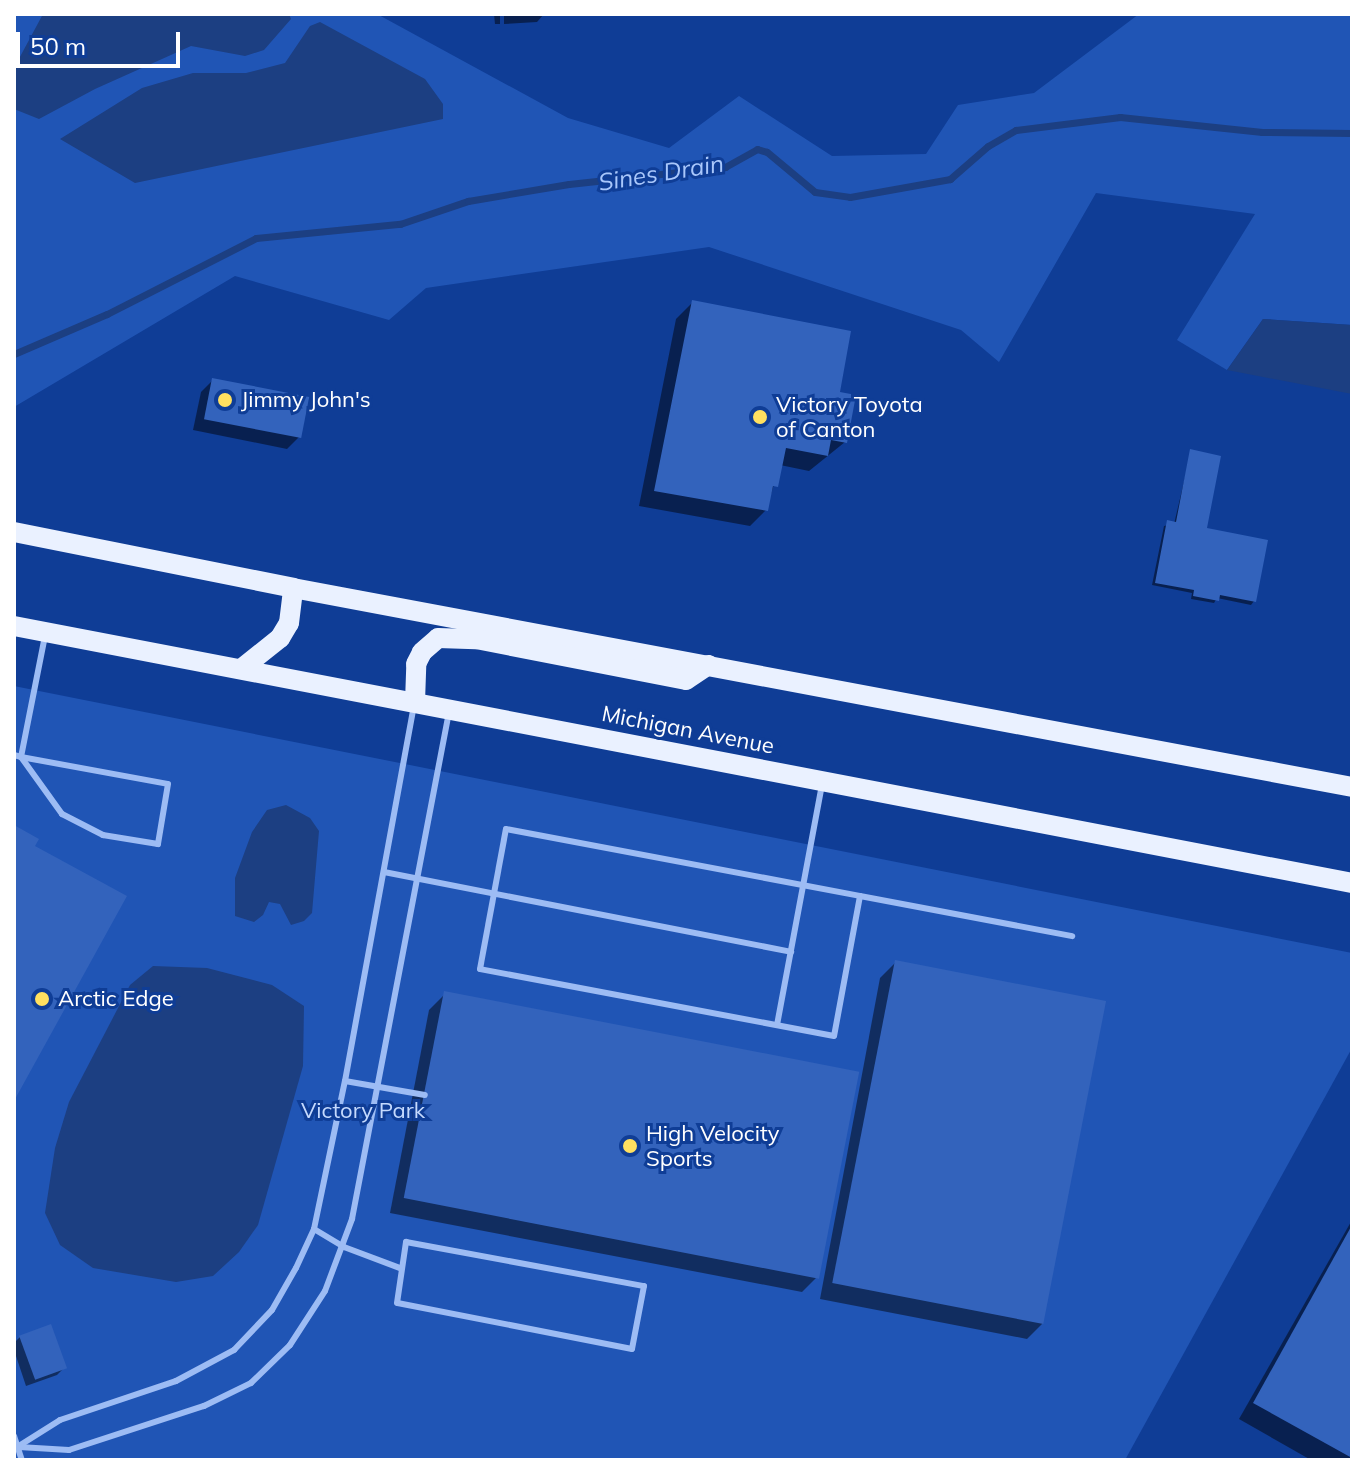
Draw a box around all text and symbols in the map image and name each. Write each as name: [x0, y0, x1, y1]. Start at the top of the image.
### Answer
scale bar: [20, 16, 184, 66]
text: 50 m: [30, 31, 86, 61]
water label: Sines Drain: [596, 149, 726, 197]
place label: Jimmy John's: [241, 387, 371, 413]
marker: Jimmy John's: [216, 391, 234, 409]
place label: Victory Toyota of Canton: [776, 391, 923, 442]
marker: Victory Toyota of Canton: [751, 408, 769, 426]
street label: Michigan Avenue: [600, 700, 776, 760]
place label: Arctic Edge: [58, 986, 174, 1012]
marker: Arctic Edge: [33, 990, 51, 1008]
park label: Victory Park: [301, 1098, 425, 1124]
place label: High Velocity Sports: [646, 1120, 779, 1172]
marker: High Velocity Sports: [621, 1137, 639, 1155]

